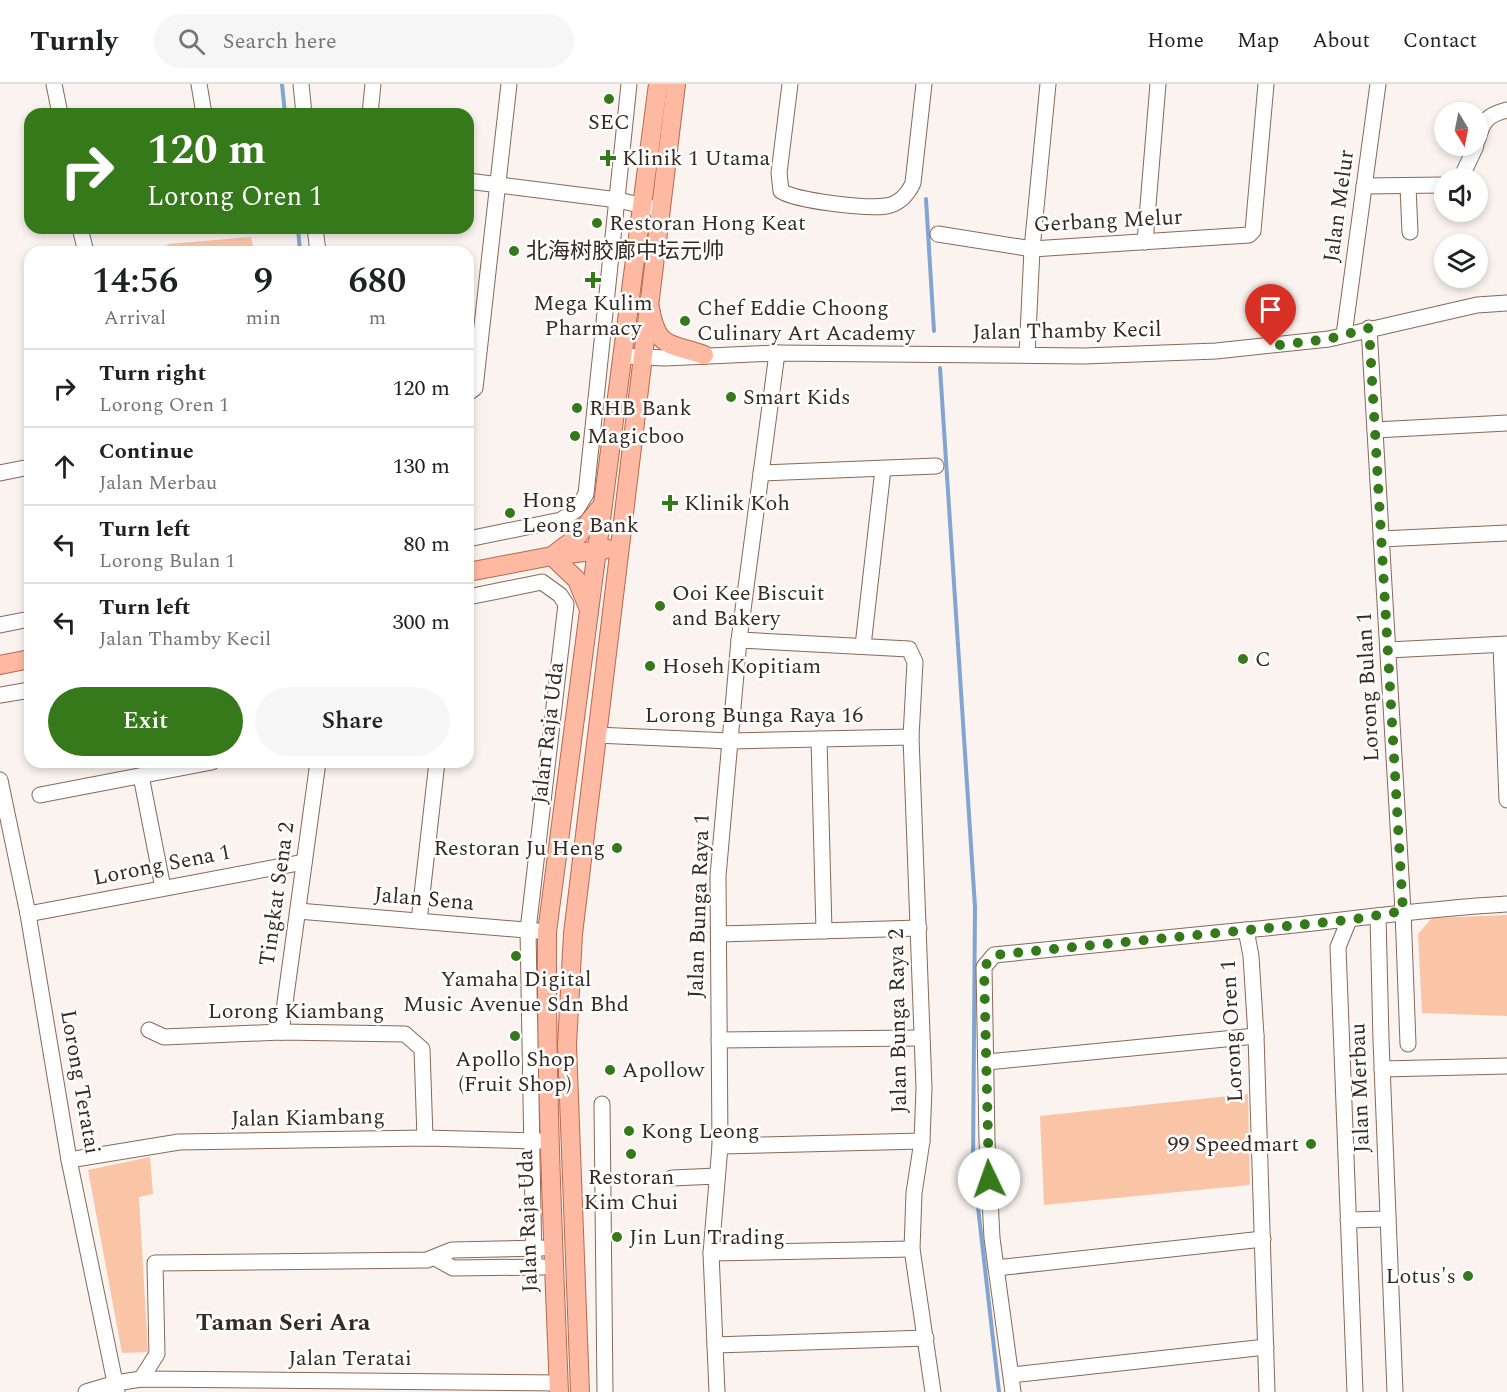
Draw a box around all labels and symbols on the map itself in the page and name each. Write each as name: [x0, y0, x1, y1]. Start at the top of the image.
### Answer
marker: SEC: [602, 92, 616, 106]
north arrow: [1434, 102, 1488, 156]
place label: SEC: [588, 106, 630, 139]
place label: Klinik 1 Utama: [622, 142, 771, 175]
street label: Jalan Melur: [1315, 147, 1363, 264]
marker: Klinik 1 Utama: [599, 149, 617, 167]
street label: Gerbang Melur: [1033, 201, 1184, 241]
place label: Restoran Hong Keat: [609, 207, 806, 240]
marker: Restoran Hong Keat: [590, 216, 604, 230]
place label: 北海树胶廊中坛元帅: [526, 235, 724, 268]
marker: 北海树胶廊中坛元帅: [507, 244, 521, 258]
marker: Mega Kulim Pharmacy: [586, 273, 600, 287]
pin: [1245, 284, 1296, 346]
place label: Mega Kulim Pharmacy: [533, 287, 653, 345]
place label: Chef Eddie Choong Culinary Art Academy: [697, 292, 916, 350]
street label: Jalan Thamby Kecil: [972, 313, 1162, 349]
marker: Chef Eddie Choong Culinary Art Academy: [678, 314, 692, 328]
place label: Smart Kids: [743, 381, 851, 414]
marker: Smart Kids: [724, 390, 738, 404]
place label: RHB Bank: [589, 392, 692, 425]
marker: RHB Bank: [570, 401, 584, 415]
place label: Magicboo: [587, 420, 684, 453]
marker: Magicboo: [568, 429, 582, 443]
place label: Hong Leong Bank: [522, 484, 639, 542]
place label: Klinik Koh: [684, 487, 790, 520]
marker: Klinik Koh: [661, 494, 679, 512]
marker: Hong Leong Bank: [503, 506, 517, 520]
place label: Ooi Kee Biscuit and Bakery: [672, 577, 825, 635]
marker: Ooi Kee Biscuit and Bakery: [653, 599, 667, 613]
street label: Lorong Bulan 1: [1348, 611, 1388, 763]
place label: C: [1255, 643, 1271, 676]
place label: Hoseh Kopitiam: [662, 650, 821, 683]
marker: C: [1236, 652, 1250, 666]
marker: Hoseh Kopitiam: [643, 659, 657, 673]
street label: Jalan Raja Uda: [523, 660, 573, 806]
street label: Lorong Bunga Raya 16: [645, 699, 863, 732]
street label: Jalan Bunga Raya 1: [679, 813, 719, 999]
street label: Tingkat Sena 2: [251, 820, 303, 968]
place label: Restoran Ju Heng: [433, 832, 605, 865]
street label: Lorong Sena 1: [90, 836, 234, 894]
marker: Restoran Ju Heng: [610, 841, 624, 855]
street label: Jalan Sena: [373, 878, 476, 920]
street label: Jalan Bunga Raya 2: [880, 928, 916, 1114]
marker: Yamaha Digital Music Avenue Sdn Bhd: [509, 949, 523, 963]
street label: Lorong Oren 1: [1212, 959, 1252, 1103]
place label: Yamaha Digital Music Avenue Sdn Bhd: [403, 963, 629, 1021]
street label: Lorong Kiambang: [208, 995, 384, 1028]
street label: Lorong Teratai: [51, 1007, 109, 1157]
street label: Jalan Merbau: [1341, 1022, 1379, 1154]
marker: Apollo Shop (Fruit Shop): [508, 1029, 522, 1043]
place label: Apollo Shop (Fruit Shop): [455, 1043, 575, 1101]
place label: Apollow: [622, 1054, 706, 1087]
marker: Apollow: [603, 1063, 617, 1077]
street label: Jalan Kiambang: [231, 1100, 385, 1136]
place label: Kong Leong: [641, 1115, 760, 1148]
marker: Kong Leong: [622, 1124, 636, 1138]
place label: 99 Speedmart: [1168, 1128, 1299, 1161]
marker: 99 Speedmart: [1304, 1137, 1318, 1151]
marker: Restoran Kim Chui: [624, 1147, 638, 1161]
position arrow: [957, 1147, 1021, 1211]
street label: Jalan Raja Uda: [509, 1149, 547, 1293]
place label: Restoran Kim Chui: [584, 1161, 678, 1219]
place label: Jin Lun Trading: [629, 1221, 785, 1254]
marker: Jin Lun Trading: [610, 1230, 624, 1244]
place label: Lotus's: [1386, 1260, 1456, 1293]
marker: Lotus's: [1461, 1269, 1475, 1283]
district label: Taman Seri Ara: [196, 1305, 371, 1341]
street label: Jalan Teratai: [288, 1342, 412, 1375]

